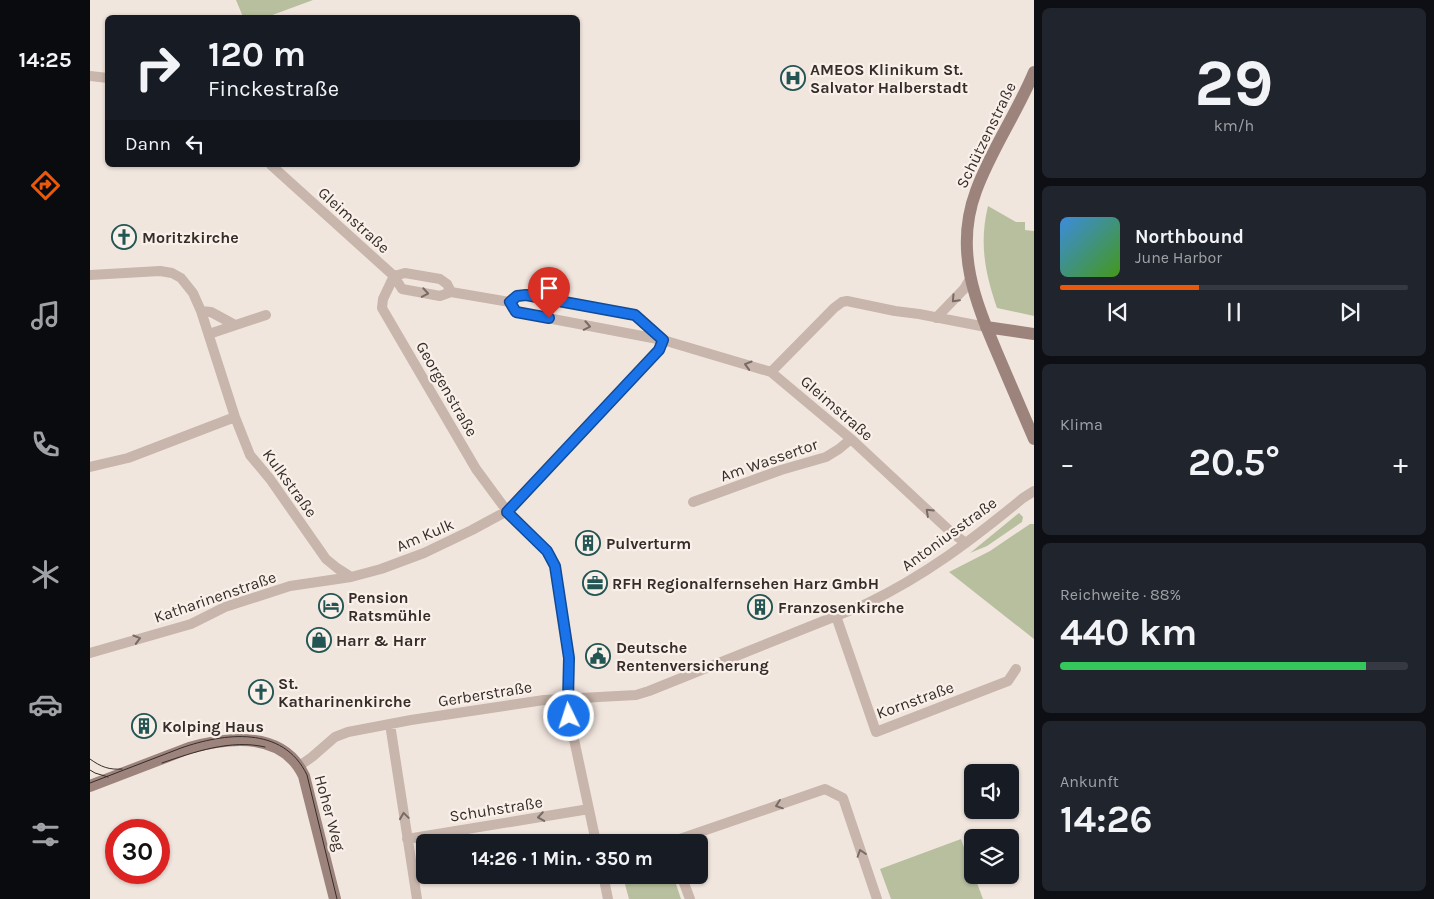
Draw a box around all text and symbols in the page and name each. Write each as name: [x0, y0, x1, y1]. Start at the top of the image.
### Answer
text: 120 m: [208, 34, 306, 75]
icon: right: [125, 35, 190, 100]
text: 29: [1195, 45, 1273, 121]
text: 14:25: [19, 47, 71, 73]
place label: AMEOS Klinikum St. Salvator Halberstadt: [810, 60, 968, 97]
hospital icon: AMEOS Klinikum St. Salvator Halberstadt: [780, 65, 806, 91]
text: Finckestraße: [208, 76, 339, 102]
street label: Schützenstraße: [952, 79, 1020, 191]
text: km/h: [1214, 116, 1254, 135]
icon: left: [181, 130, 209, 158]
text: Dann: [125, 133, 171, 155]
icon: directions: [28, 168, 63, 203]
street label: Gleimstraße: [314, 183, 394, 257]
church icon: Moritzkirche: [111, 224, 137, 250]
text: Northbound: [1135, 226, 1244, 248]
place label: Moritzkirche: [142, 228, 239, 247]
text: June Harbor: [1135, 248, 1222, 267]
pin: [528, 267, 570, 318]
icon: arrive: [535, 274, 563, 302]
one-way arrow: [420, 288, 429, 298]
one-way arrow: [951, 294, 960, 303]
icon: music: [28, 298, 63, 333]
icon: previous: [1104, 298, 1132, 326]
icon: pause: [1220, 298, 1248, 326]
icon: next: [1336, 298, 1364, 326]
one-way arrow: [582, 320, 591, 331]
street label: Georgenstraße: [412, 338, 482, 440]
one-way arrow: [744, 361, 752, 371]
street label: Gleimstraße: [797, 371, 877, 445]
text: Klima: [1060, 415, 1103, 434]
icon: phone: [28, 427, 63, 462]
street label: Am Wassertor: [718, 434, 820, 486]
text: 20.5°: [1188, 440, 1280, 485]
street label: Kulkstraße: [259, 445, 321, 521]
text: −: [1060, 447, 1075, 480]
text: +: [1393, 447, 1408, 480]
street label: Antoniusstraße: [898, 493, 1000, 575]
one-way arrow: [926, 509, 935, 518]
street label: Am Kulk: [393, 514, 457, 556]
building icon: Pulverturm: [575, 530, 601, 556]
place label: Pulverturm: [606, 534, 691, 553]
icon: climate: [28, 557, 63, 592]
street label: Katharinenstraße: [151, 567, 279, 627]
office icon: RFH Regionalfernsehen Harz GmbH: [582, 570, 608, 596]
place label: RFH Regionalfernsehen Harz GmbH: [612, 574, 879, 593]
text: Reichweite · 88%: [1060, 585, 1181, 604]
place label: Pension Ratsmühle: [348, 588, 431, 625]
hotel icon: Pension Ratsmühle: [318, 593, 344, 619]
building icon: Franzosenkirche: [747, 594, 773, 620]
place label: Franzosenkirche: [778, 598, 904, 617]
text: 440 km: [1060, 610, 1197, 655]
shop icon: Harr & Harr: [306, 627, 332, 653]
place label: Harr & Harr: [336, 631, 427, 650]
one-way arrow: [132, 635, 140, 645]
place label: Deutsche Rentenversicherung: [616, 638, 769, 675]
public building icon: Deutsche Rentenversicherung: [585, 643, 611, 669]
place label: St. Katharinenkirche: [278, 674, 411, 711]
street label: Gerberstraße: [437, 677, 533, 711]
street label: Kornstraße: [874, 677, 956, 723]
church icon: St. Katharinenkirche: [248, 679, 274, 705]
icon: car: [28, 687, 63, 722]
position arrow: [542, 689, 594, 741]
building icon: Kolping Haus: [131, 713, 157, 739]
place label: Kolping Haus: [162, 717, 264, 736]
map controls: [964, 764, 1019, 884]
button: sound: [964, 764, 1019, 819]
text: Ankunft: [1060, 772, 1119, 791]
street label: Hoher Weg: [311, 773, 349, 853]
street label: Schuhstraße: [448, 792, 544, 826]
text: 14:26: [1060, 797, 1152, 842]
one-way arrow: [775, 799, 783, 809]
one-way arrow: [536, 811, 545, 821]
one-way arrow: [399, 812, 410, 820]
icon: filters: [28, 817, 63, 852]
speed limit sign: 30: [105, 819, 170, 884]
button: layers: [964, 829, 1019, 884]
text: 14:26 · 1 Min. · 350 m: [471, 848, 653, 870]
one-way arrow: [857, 849, 867, 857]

